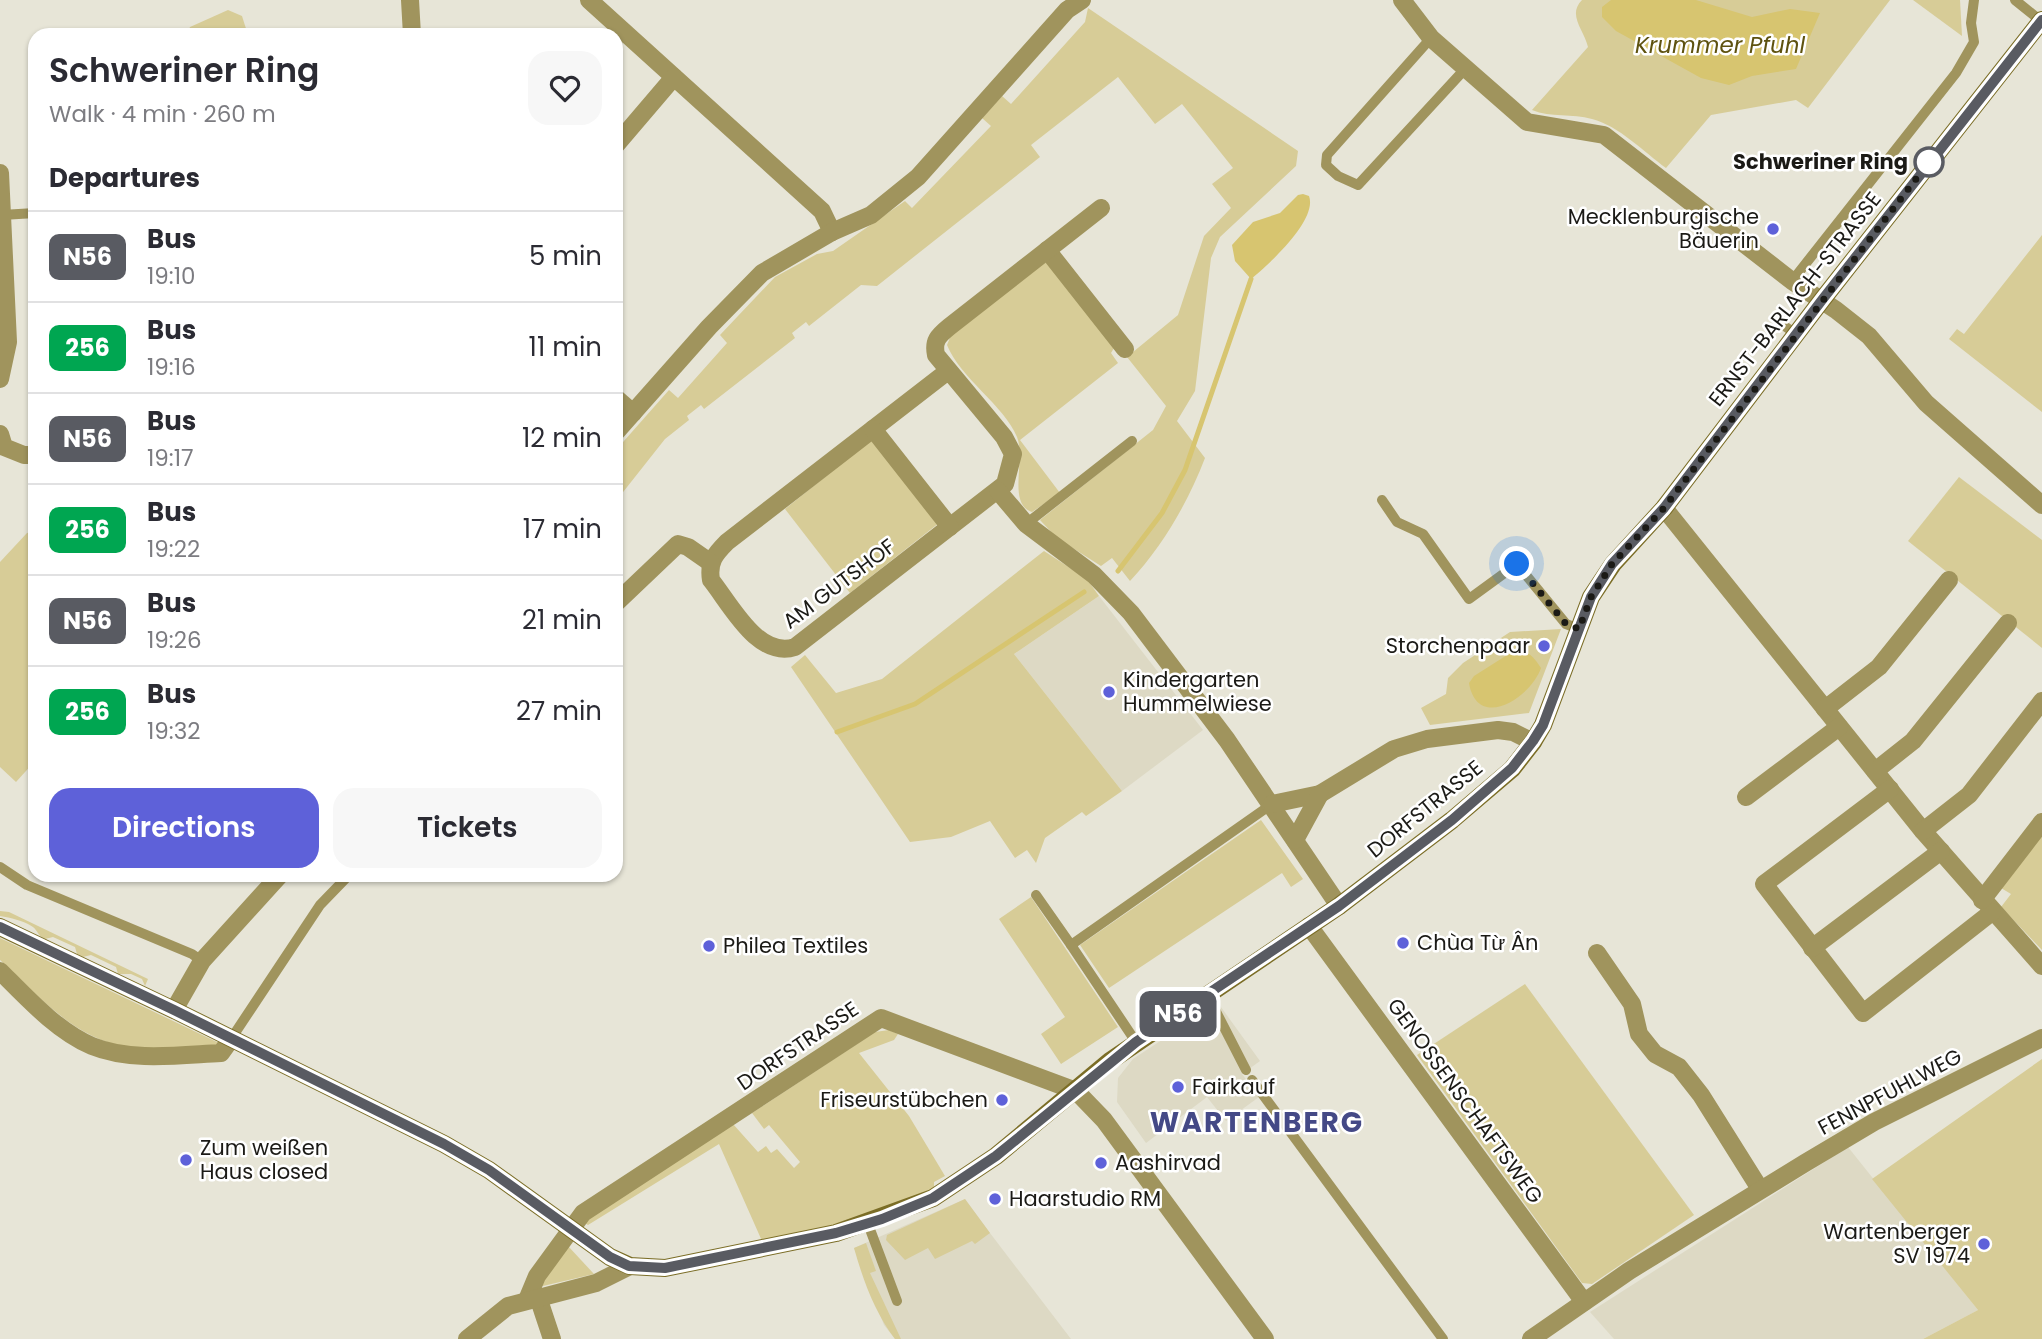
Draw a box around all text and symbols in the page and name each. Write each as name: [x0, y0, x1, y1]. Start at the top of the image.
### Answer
water label: Krummer Pfuhl: [1635, 29, 1805, 61]
text: Schweriner Ring: [49, 47, 319, 94]
button: heart: [528, 51, 602, 125]
text: Walk · 4 min · 260 m: [49, 98, 276, 130]
place label: Schweriner Ring: [1733, 147, 1908, 176]
marker: Schweriner Ring: [1914, 147, 1944, 177]
text: Departures: [49, 160, 200, 196]
street label: ERNST-BARLACH-STRASSE: [1702, 185, 1888, 412]
place label: Mecklenburgische Bäuerin: [1568, 202, 1759, 255]
text: Bus: [147, 221, 196, 257]
marker: Mecklenburgische Bäuerin: [1765, 221, 1781, 237]
text: 5 min: [529, 238, 602, 274]
text: N56: [63, 240, 112, 273]
text: 19:10: [147, 260, 196, 292]
text: Bus: [147, 312, 196, 348]
text: 11 min: [529, 329, 602, 365]
text: 256: [65, 331, 110, 364]
text: 19:16: [147, 351, 196, 383]
text: Bus: [147, 403, 196, 439]
text: 12 min: [522, 420, 602, 456]
text: N56: [63, 422, 112, 455]
text: 19:17: [147, 442, 194, 474]
text: Bus: [147, 494, 196, 530]
text: 17 min: [523, 511, 602, 547]
text: 256: [65, 513, 110, 546]
street label: AM GUTSHOF: [777, 532, 901, 635]
text: 19:22: [147, 533, 200, 565]
your location: [1499, 546, 1534, 581]
text: Bus: [147, 585, 196, 621]
text: 21 min: [522, 602, 602, 638]
text: N56: [63, 604, 112, 637]
text: 19:26: [147, 624, 202, 656]
place label: Storchenpaar: [1386, 631, 1530, 660]
marker: Storchenpaar: [1536, 638, 1552, 654]
place label: Kindergarten Hummelwiese: [1123, 665, 1272, 718]
text: Bus: [147, 676, 196, 712]
marker: Kindergarten Hummelwiese: [1101, 684, 1117, 700]
text: 27 min: [516, 693, 602, 729]
text: 256: [65, 695, 110, 728]
text: 19:32: [147, 715, 201, 747]
street label: DORFSTRASSE: [1361, 753, 1489, 864]
button: Directions: [49, 788, 319, 868]
button: Tickets: [333, 788, 602, 868]
place label: Chùa Từ Ân: [1417, 928, 1539, 957]
place label: Philea Textiles: [723, 931, 868, 960]
marker: Chùa Từ Ân: [1395, 935, 1411, 951]
marker: Philea Textiles: [701, 938, 717, 954]
line badge: N56: [1138, 991, 1218, 1037]
street label: GENOSSENSCHAFTSWEG: [1381, 992, 1550, 1209]
street label: DORFSTRASSE: [731, 994, 864, 1097]
text: N56: [1154, 997, 1202, 1030]
street label: FENNPFUHLWEG: [1813, 1041, 1967, 1142]
place label: Fairkauf: [1192, 1072, 1275, 1101]
marker: Fairkauf: [1170, 1079, 1186, 1095]
place label: Friseurstübchen: [820, 1085, 988, 1114]
marker: Friseurstübchen: [994, 1092, 1010, 1108]
district label: WARTENBERG: [1150, 1103, 1364, 1142]
place label: Zum weißen Haus closed: [200, 1133, 328, 1186]
place label: Aashirvad: [1115, 1148, 1221, 1177]
marker: Zum weißen Haus closed: [178, 1152, 194, 1168]
marker: Aashirvad: [1093, 1155, 1109, 1171]
place label: Haarstudio RM: [1009, 1184, 1161, 1213]
marker: Haarstudio RM: [987, 1191, 1003, 1207]
place label: Wartenberger SV 1974: [1823, 1217, 1970, 1270]
marker: Wartenberger SV 1974: [1976, 1236, 1992, 1252]

